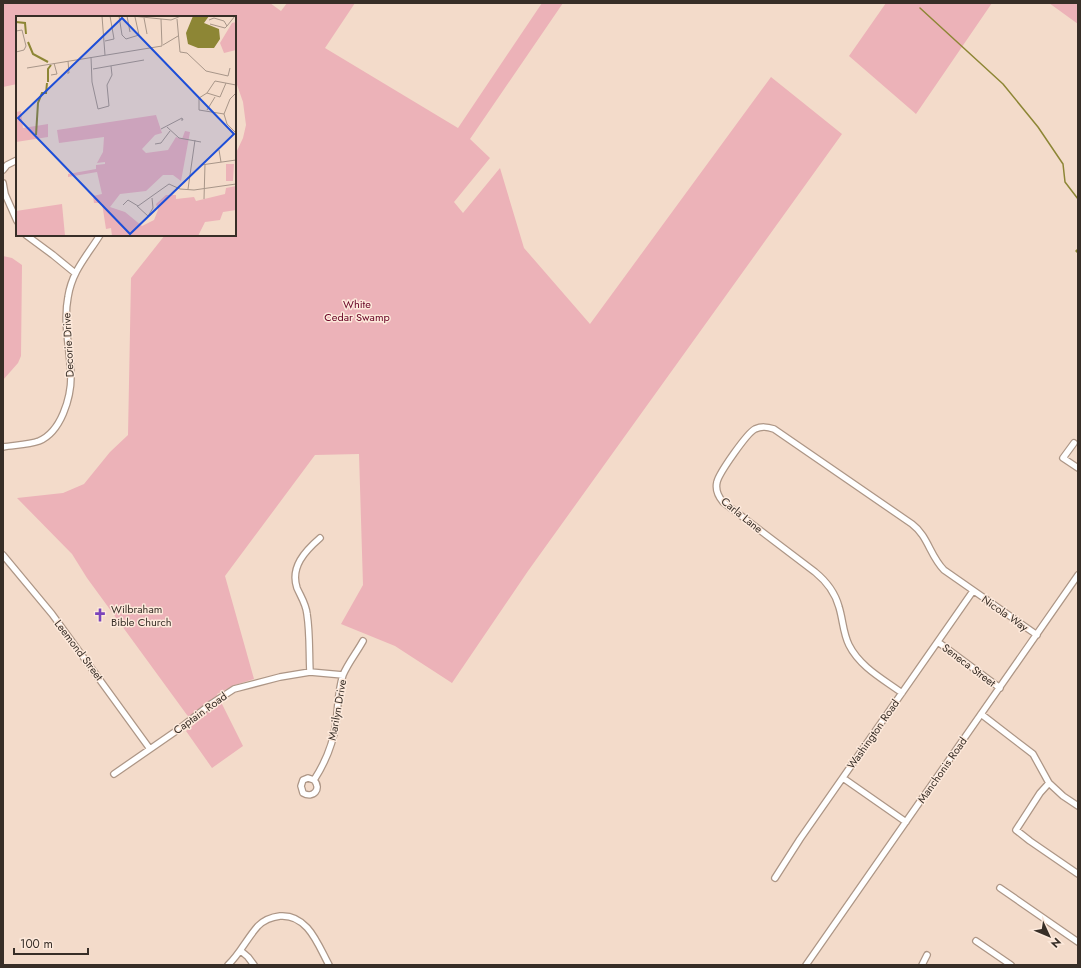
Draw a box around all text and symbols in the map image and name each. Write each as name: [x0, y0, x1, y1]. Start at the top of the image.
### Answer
inset map: [16, 16, 236, 236]
park label: White Cedar Swamp: [324, 296, 390, 325]
street label: Decorie Drive: [58, 312, 78, 378]
street label: Carla Lane: [718, 493, 766, 537]
street label: Nicola Way: [978, 591, 1032, 635]
place label: Wilbraham Bible Church: [111, 601, 172, 630]
church icon: Wilbraham Bible Church: [92, 607, 108, 623]
street label: Leemond Street: [51, 616, 107, 684]
street label: Seneca Street: [939, 640, 999, 691]
street label: Marilyn Drive: [324, 678, 350, 742]
street label: Captain Road: [170, 688, 230, 738]
street label: Washington Road: [843, 696, 903, 772]
street label: Manchonis Road: [913, 734, 971, 806]
north arrow: [1029, 916, 1069, 956]
scale bar: [14, 930, 88, 956]
text: N: [1047, 934, 1065, 952]
text: 100 m: [20, 935, 53, 953]

